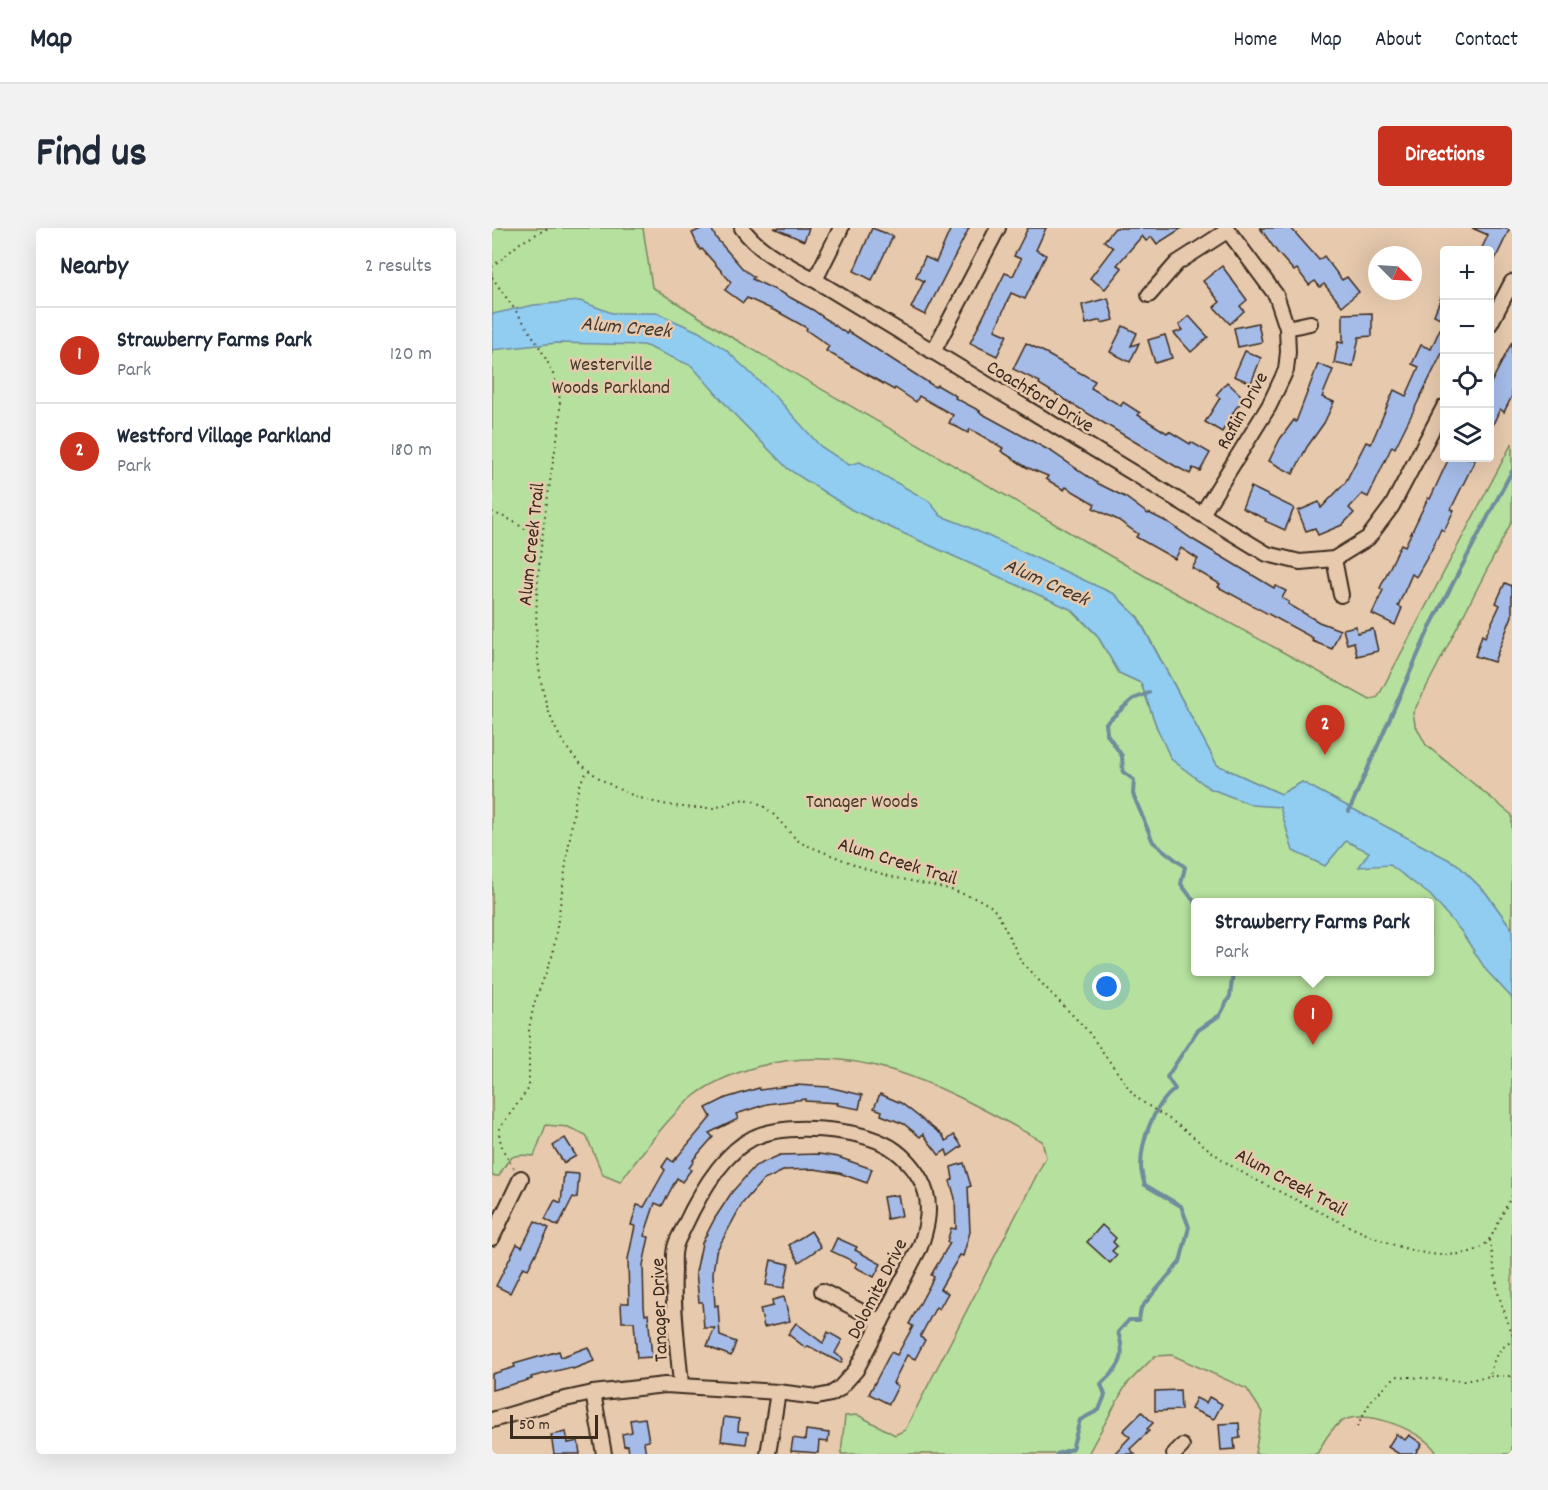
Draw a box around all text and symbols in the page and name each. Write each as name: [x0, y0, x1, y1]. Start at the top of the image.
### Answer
text: Map: [30, 21, 72, 61]
text: Home: [1233, 26, 1277, 56]
text: Map: [1310, 26, 1342, 56]
text: About: [1375, 26, 1422, 56]
text: Contact: [1455, 26, 1518, 56]
text: Find us: [36, 126, 147, 186]
button: Directions: [1378, 126, 1512, 186]
north arrow: [1368, 246, 1422, 300]
map controls: [1440, 246, 1494, 462]
button: +: [1440, 246, 1494, 300]
text: Nearby: [60, 249, 128, 286]
text: 2 results: [365, 253, 432, 281]
button: −: [1440, 300, 1494, 354]
water label: Alum Creek: [580, 310, 674, 348]
text: Strawberry Farms Park: [117, 326, 312, 357]
text: 1: [77, 341, 82, 369]
text: 120 m: [390, 341, 432, 369]
park label: Westerville Woods Parkland: [552, 352, 670, 403]
street label: Coachford Drive: [980, 354, 1099, 441]
button: locate: [1440, 354, 1494, 408]
text: Park: [117, 357, 151, 385]
street label: Raflin Drive: [1211, 367, 1277, 455]
button: layers: [1440, 408, 1494, 462]
text: Westford Village Parkland: [117, 422, 331, 453]
text: 2: [75, 437, 84, 465]
text: 180 m: [390, 437, 432, 465]
text: Park: [117, 453, 151, 481]
street label: Alum Creek Trail: [513, 481, 553, 607]
water label: Alum Creek: [999, 552, 1095, 617]
pin: 2: [1306, 706, 1344, 755]
park label: Tanager Woods: [806, 789, 918, 817]
street label: Alum Creek Trail: [834, 831, 961, 894]
popup: [1191, 898, 1434, 976]
text: Strawberry Farms Park: [1215, 908, 1410, 939]
text: Park: [1215, 939, 1249, 967]
your location: [1092, 972, 1121, 1001]
pin: 1: [1294, 996, 1332, 1045]
street label: Alum Creek Trail: [1229, 1142, 1352, 1225]
street label: Dolomite Drive: [841, 1234, 916, 1345]
street label: Tanager Drive: [645, 1257, 677, 1362]
scale bar: [510, 1412, 598, 1440]
text: 50 m: [519, 1414, 550, 1437]

